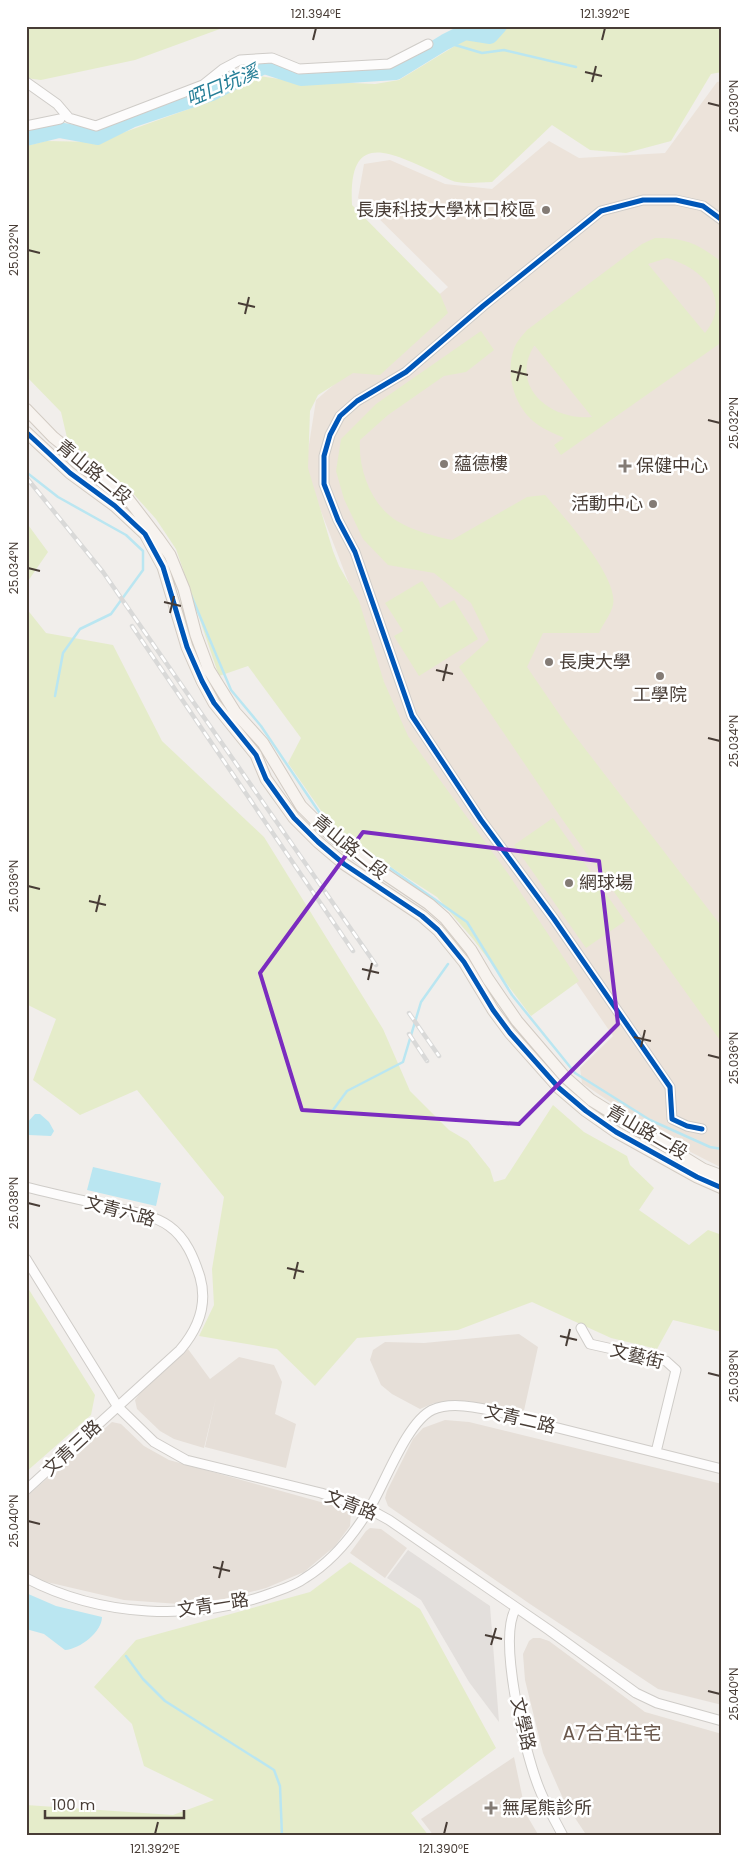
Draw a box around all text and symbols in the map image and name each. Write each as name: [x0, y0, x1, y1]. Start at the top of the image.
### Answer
text: 121.394°E: [291, 5, 341, 22]
text: 121.392°E: [580, 5, 630, 22]
water label: 啞口坑溪: [182, 57, 265, 113]
text: 25.030°N: [725, 80, 742, 132]
place label: 長庚科技大學林口校區: [356, 197, 536, 222]
marker: 長庚科技大學林口校區: [540, 204, 552, 216]
text: 25.032°N: [5, 224, 22, 276]
text: 25.032°N: [725, 397, 742, 449]
street label: 青山路二段: [51, 434, 137, 510]
place label: 蘊德樓: [454, 451, 508, 476]
place label: 保健中心: [636, 453, 708, 478]
marker: 蘊德樓: [438, 458, 450, 470]
marker: 保健中心: [618, 459, 632, 473]
place label: 活動中心: [571, 491, 643, 516]
marker: 活動中心: [647, 498, 659, 510]
text: 25.034°N: [5, 542, 22, 594]
place label: 長庚大學: [559, 649, 631, 674]
marker: 長庚大學: [543, 656, 555, 668]
marker: 工學院: [654, 670, 666, 682]
place label: 工學院: [633, 682, 687, 707]
text: 25.034°N: [725, 715, 742, 767]
street label: 青山路二段: [307, 809, 393, 885]
text: 25.036°N: [5, 860, 22, 912]
place label: 網球場: [579, 870, 633, 895]
marker: 網球場: [563, 877, 575, 889]
text: 25.036°N: [725, 1032, 742, 1084]
street label: 青山路二段: [602, 1098, 692, 1165]
text: 25.038°N: [5, 1177, 22, 1229]
street label: 文青六路: [82, 1189, 158, 1232]
street label: 文藝街: [608, 1337, 666, 1374]
text: 25.038°N: [725, 1350, 742, 1402]
street label: 文青二路: [482, 1398, 558, 1439]
street label: 文青三路: [37, 1414, 107, 1481]
street label: 文青路: [321, 1483, 381, 1526]
text: 25.040°N: [5, 1495, 22, 1547]
street label: 文青一路: [175, 1587, 250, 1622]
text: 25.040°N: [725, 1668, 742, 1720]
street label: 文學路: [505, 1695, 542, 1753]
district label: A7合宜住宅: [562, 1720, 662, 1747]
scale bar: [45, 1787, 184, 1819]
text: 100 m: [52, 1794, 95, 1815]
place label: 無尾熊診所: [502, 1795, 592, 1820]
marker: 無尾熊診所: [484, 1801, 498, 1815]
text: 121.392°E: [130, 1840, 180, 1857]
text: 121.390°E: [419, 1840, 469, 1857]

